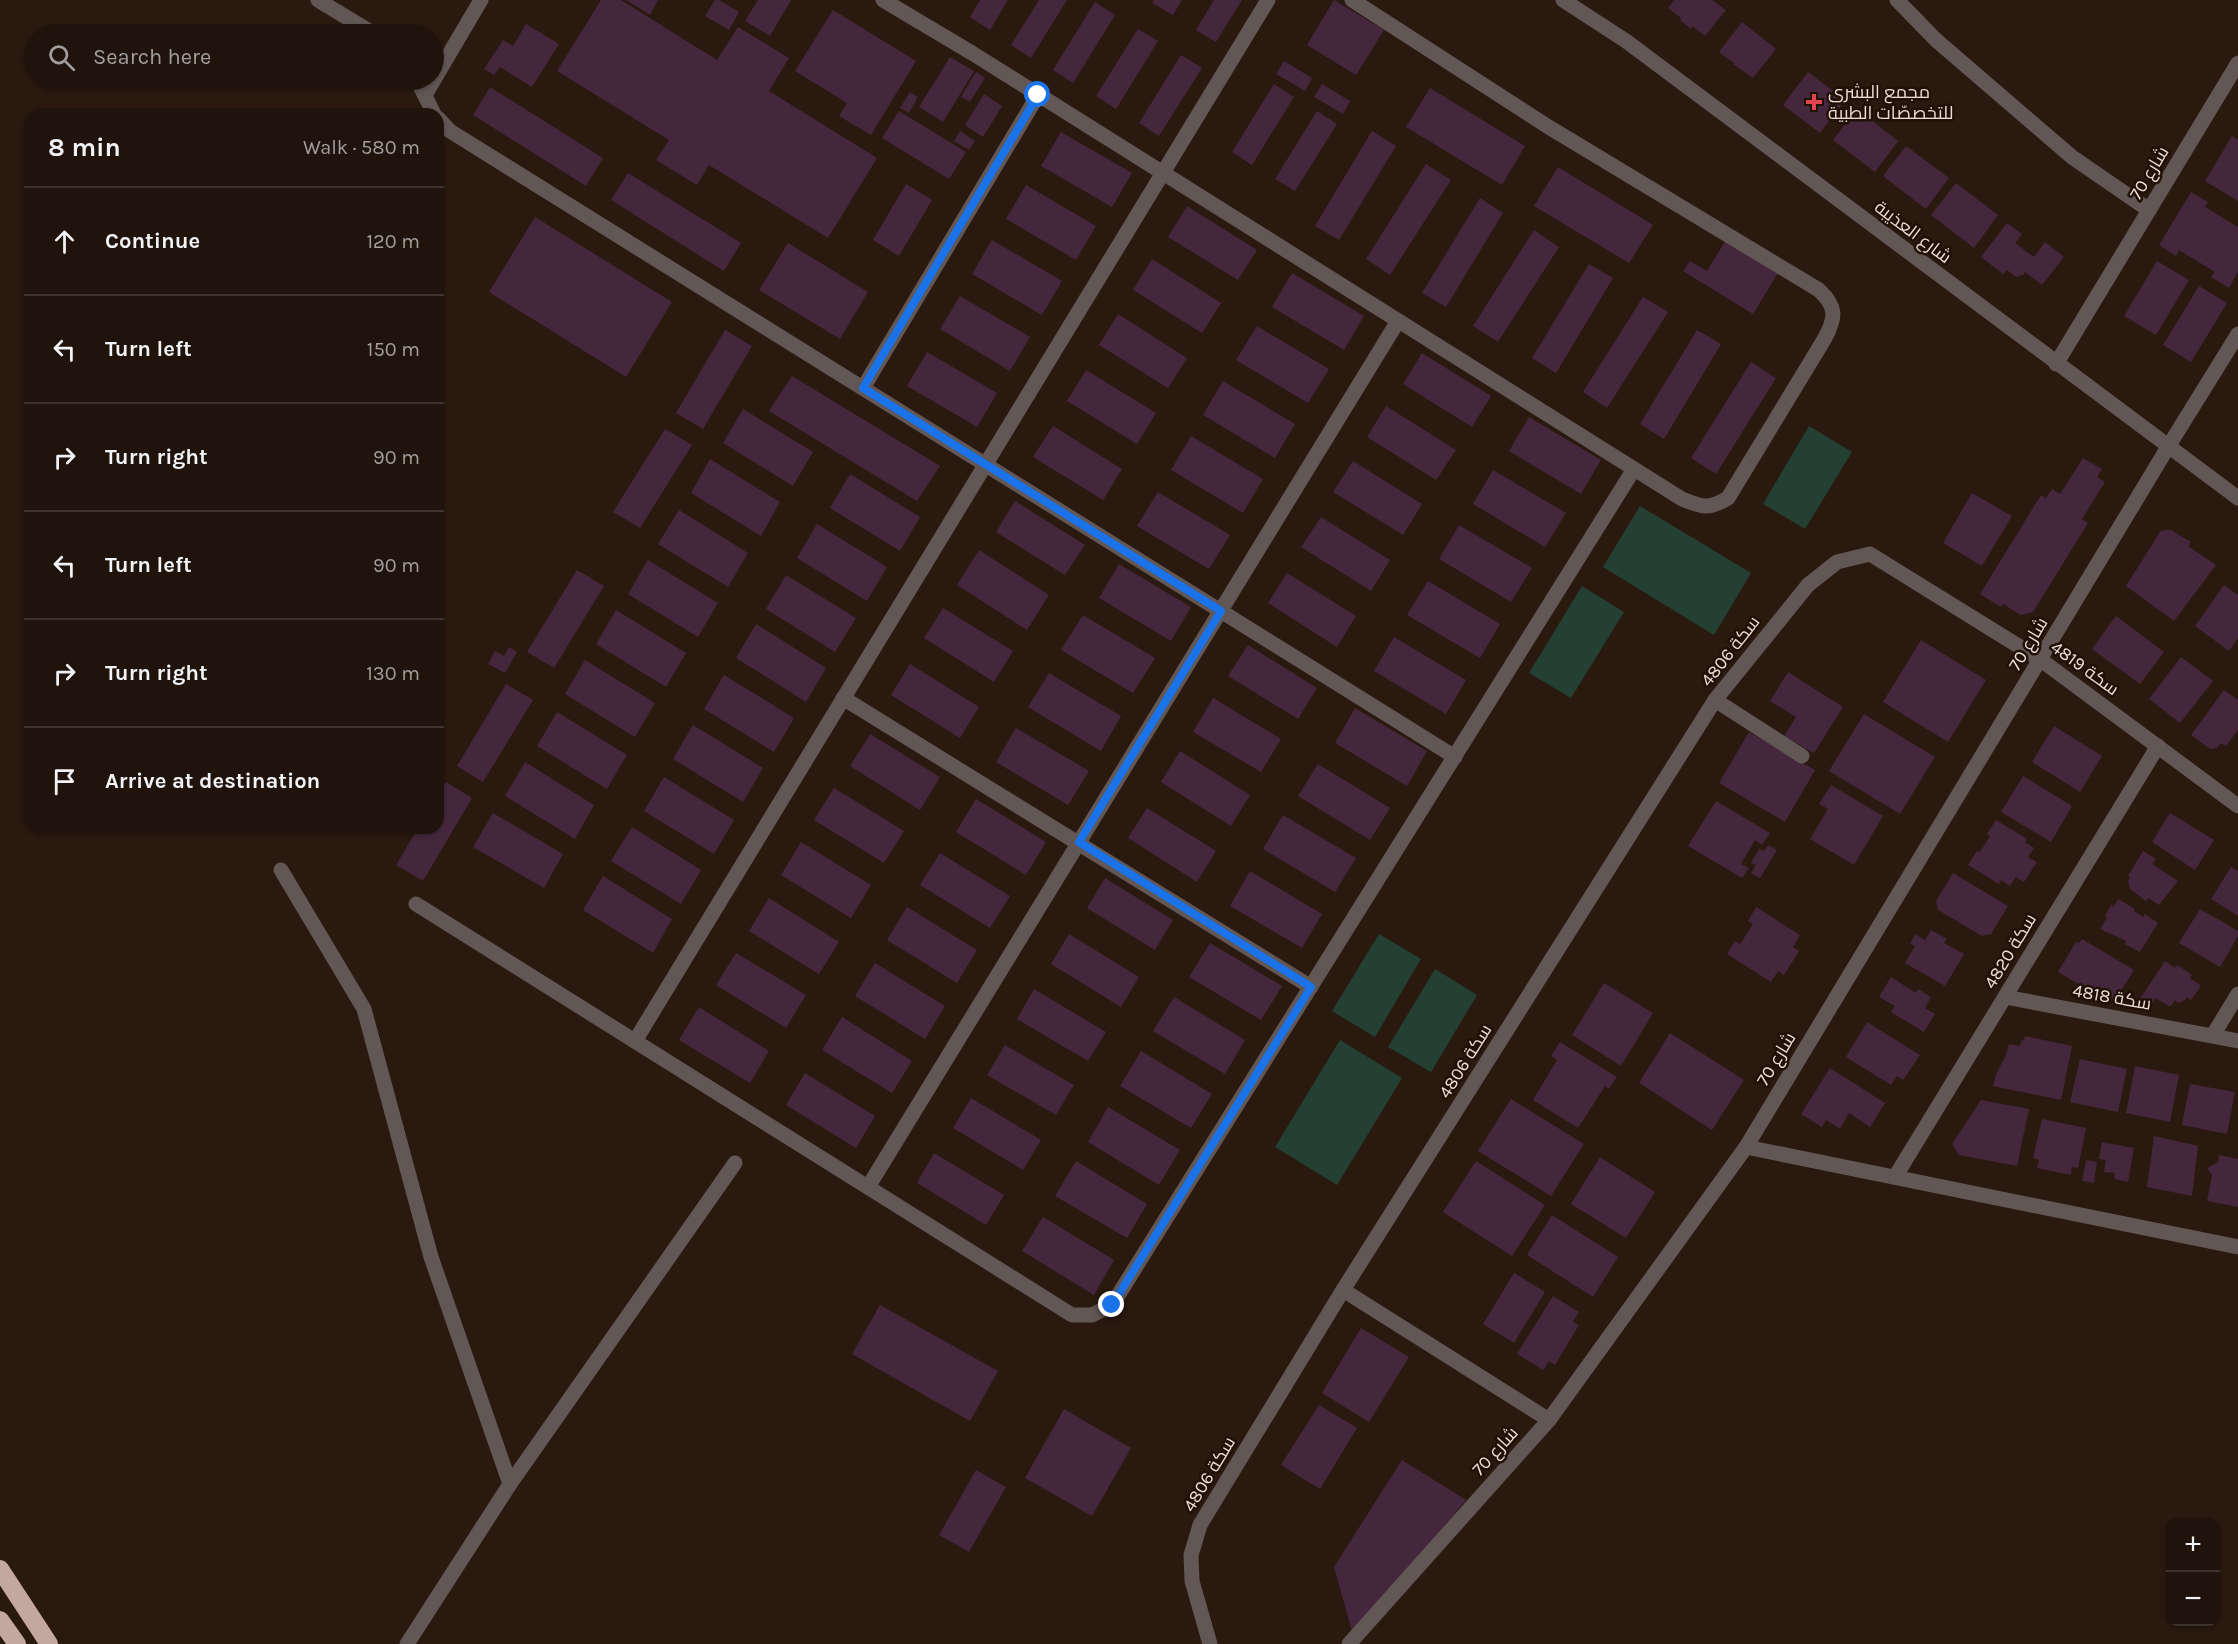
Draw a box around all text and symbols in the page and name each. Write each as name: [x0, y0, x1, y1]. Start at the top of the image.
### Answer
search box: [24, 24, 444, 90]
icon: search: [45, 41, 78, 74]
text: Search here: [93, 44, 211, 70]
route start: [1024, 81, 1050, 107]
place label: مجمع البشرى للتخصصّات الطبية: [1828, 81, 1953, 124]
marker: مجمع البشرى للتخصصّات الطبية: [1805, 93, 1823, 111]
text: 8 min: [48, 132, 121, 163]
text: Walk · 580 m: [303, 136, 420, 159]
street label: شارع 70: [2125, 142, 2174, 204]
street label: شارع العذيبة: [1870, 196, 1956, 269]
icon: ahead: [48, 225, 81, 258]
text: Continue: [105, 228, 200, 254]
text: 120 m: [366, 230, 420, 253]
icon: left: [48, 333, 81, 366]
text: Turn left: [105, 336, 192, 362]
text: 150 m: [367, 338, 420, 361]
icon: right: [48, 441, 81, 474]
text: Turn right: [105, 444, 208, 470]
text: 90 m: [373, 446, 420, 469]
icon: left: [48, 549, 81, 582]
text: Turn left: [105, 552, 192, 578]
text: 90 m: [373, 554, 420, 577]
street label: سكة 4806: [1696, 611, 1764, 691]
street label: شارع 70: [2004, 613, 2053, 675]
street label: سكة 4819: [2047, 636, 2123, 700]
icon: right: [48, 657, 81, 690]
text: Turn right: [105, 660, 208, 686]
text: 130 m: [366, 662, 420, 685]
icon: arrive: [48, 765, 81, 798]
text: Arrive at destination: [105, 768, 320, 794]
street label: سكة 4820: [1979, 909, 2041, 993]
street label: سكة 4818: [2071, 979, 2153, 1015]
street label: سكة 4806: [1434, 1020, 1496, 1102]
street label: شارع 70: [1752, 1028, 1801, 1090]
route end: [1098, 1291, 1124, 1317]
street label: شارع 70: [1467, 1422, 1523, 1481]
street label: سكة 4806: [1178, 1433, 1240, 1515]
map controls: [2166, 1518, 2220, 1626]
button: +: [2166, 1518, 2220, 1572]
button: −: [2166, 1572, 2220, 1626]

